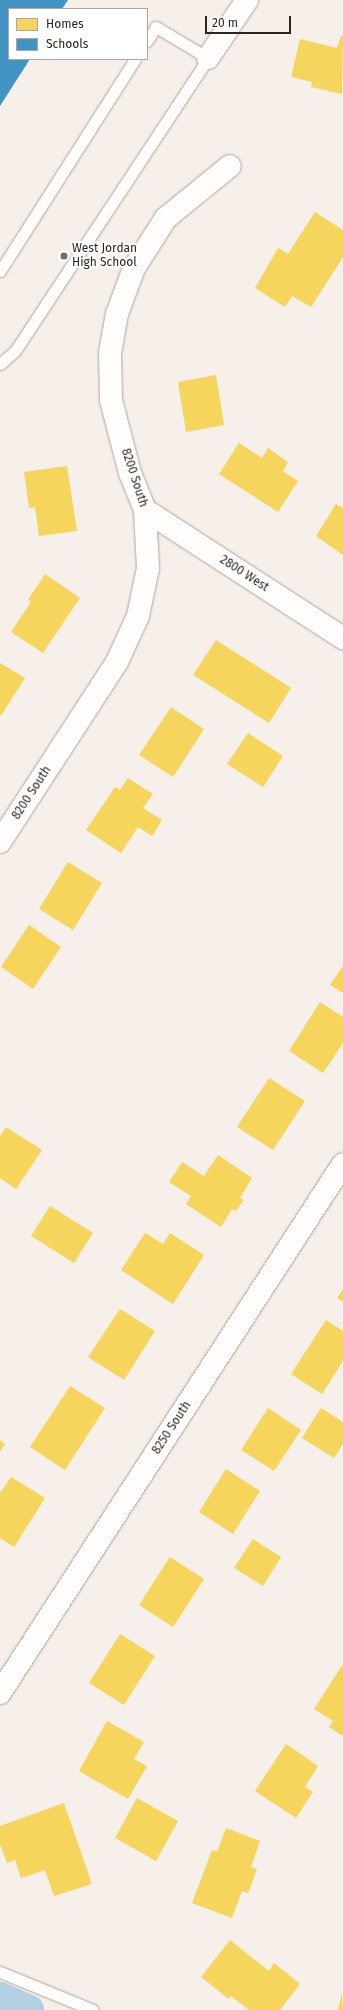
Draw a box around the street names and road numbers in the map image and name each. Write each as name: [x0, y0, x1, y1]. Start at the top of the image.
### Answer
street label: 8200 South: [118, 447, 150, 509]
street label: 2800 West: [217, 553, 271, 595]
street label: 8200 South: [9, 764, 55, 822]
street label: 8250 South: [150, 1399, 194, 1457]

